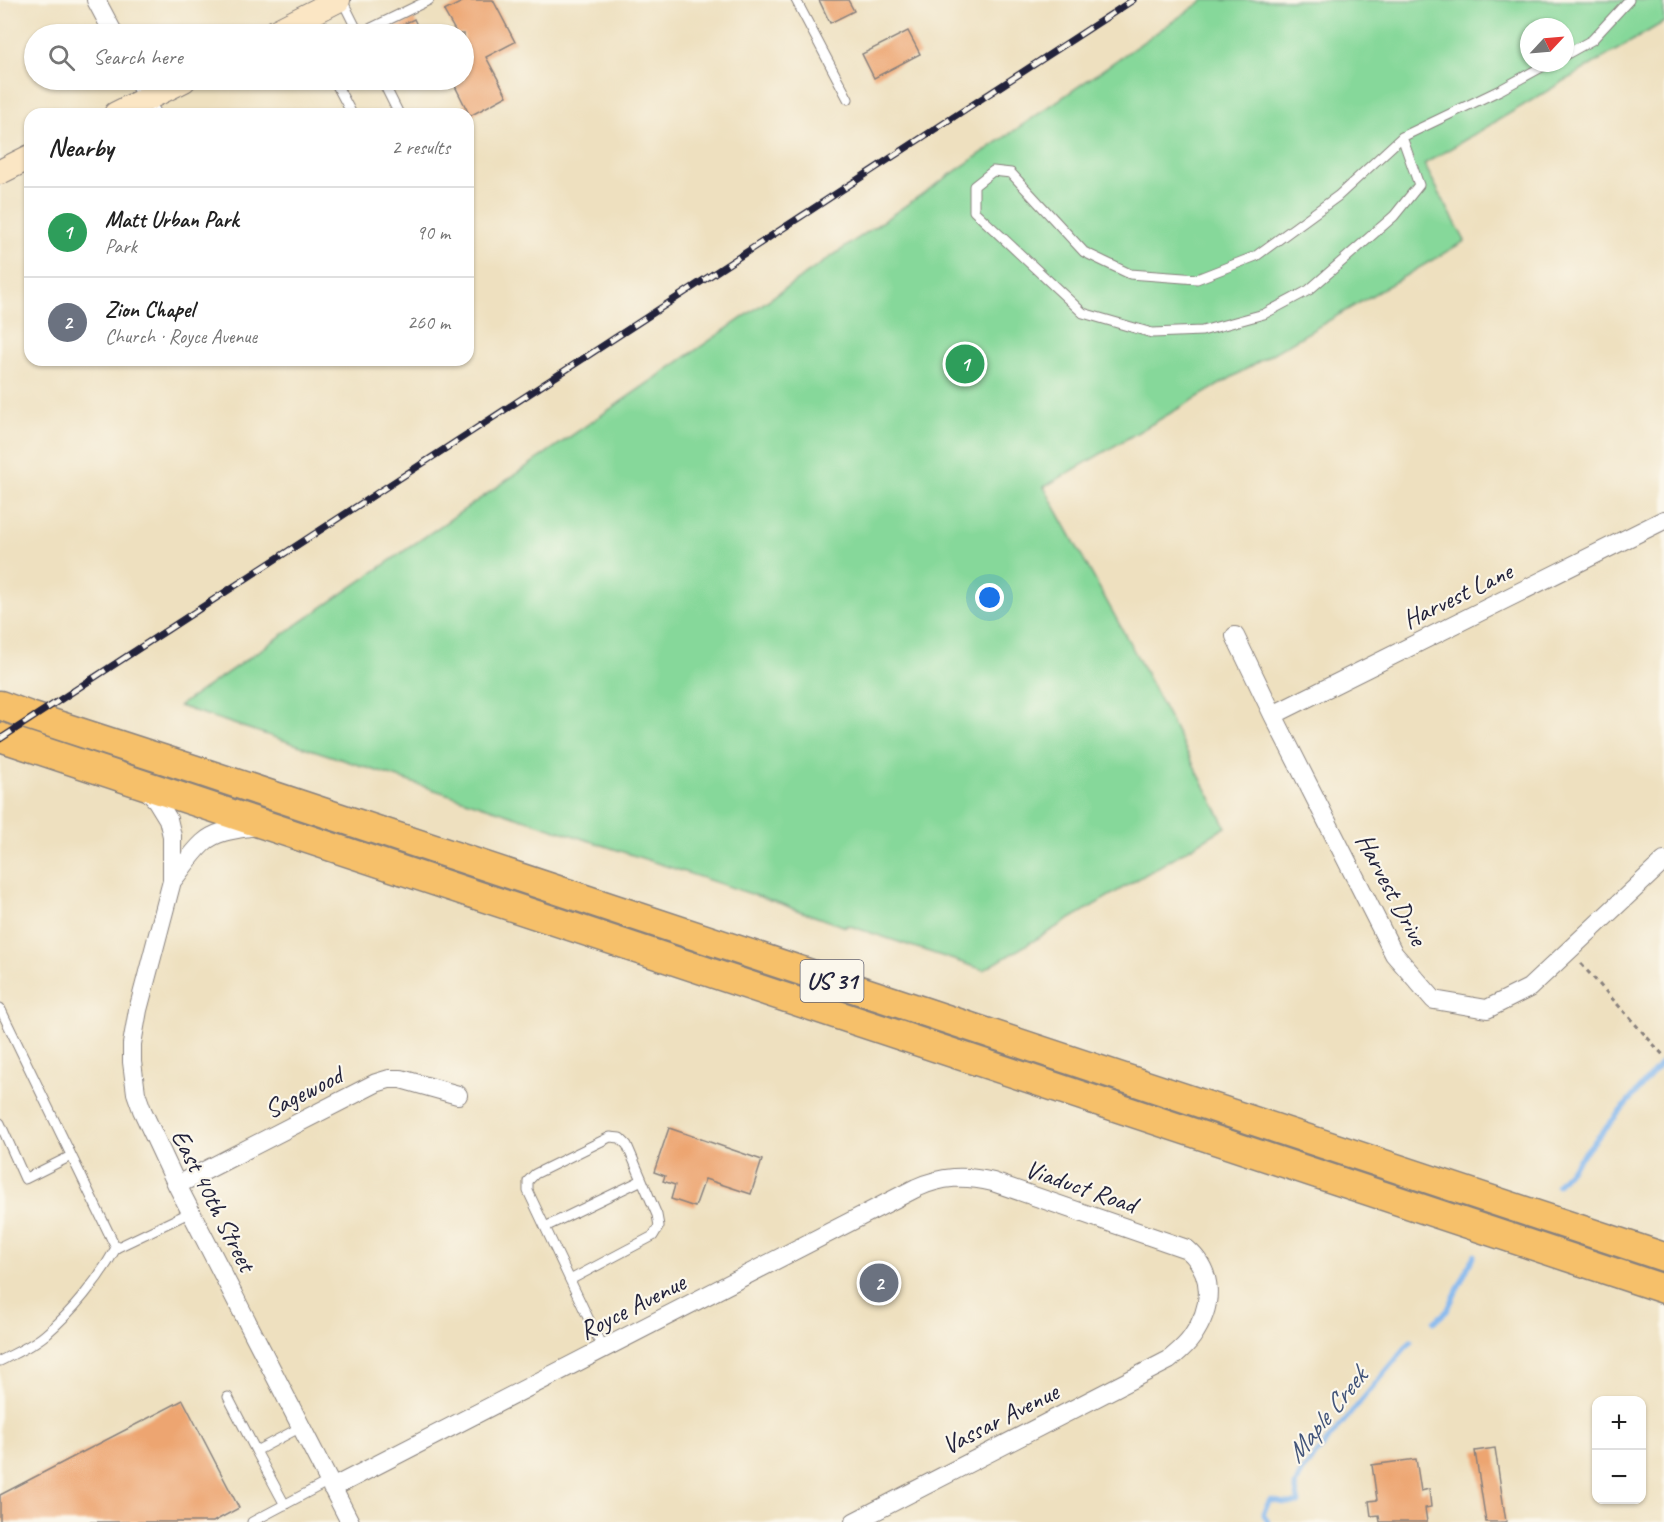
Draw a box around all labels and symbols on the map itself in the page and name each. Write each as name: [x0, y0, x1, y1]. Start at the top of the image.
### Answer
north arrow: [1520, 18, 1574, 72]
pin: 1: [946, 342, 984, 386]
street label: Harvest Lane: [1397, 554, 1520, 636]
your location: [975, 583, 1004, 612]
street label: Harvest Drive: [1348, 827, 1436, 953]
road number: US 31: [800, 960, 864, 1002]
street label: Sagewood: [259, 1057, 351, 1126]
street label: East 40th Street: [164, 1124, 265, 1279]
street label: Viaduct Road: [1021, 1152, 1144, 1222]
pin: 2: [860, 1260, 898, 1306]
street label: Royce Avenue: [574, 1265, 692, 1347]
water label: Maple Creek: [1278, 1357, 1378, 1469]
street label: Vassar Avenue: [936, 1374, 1065, 1462]

